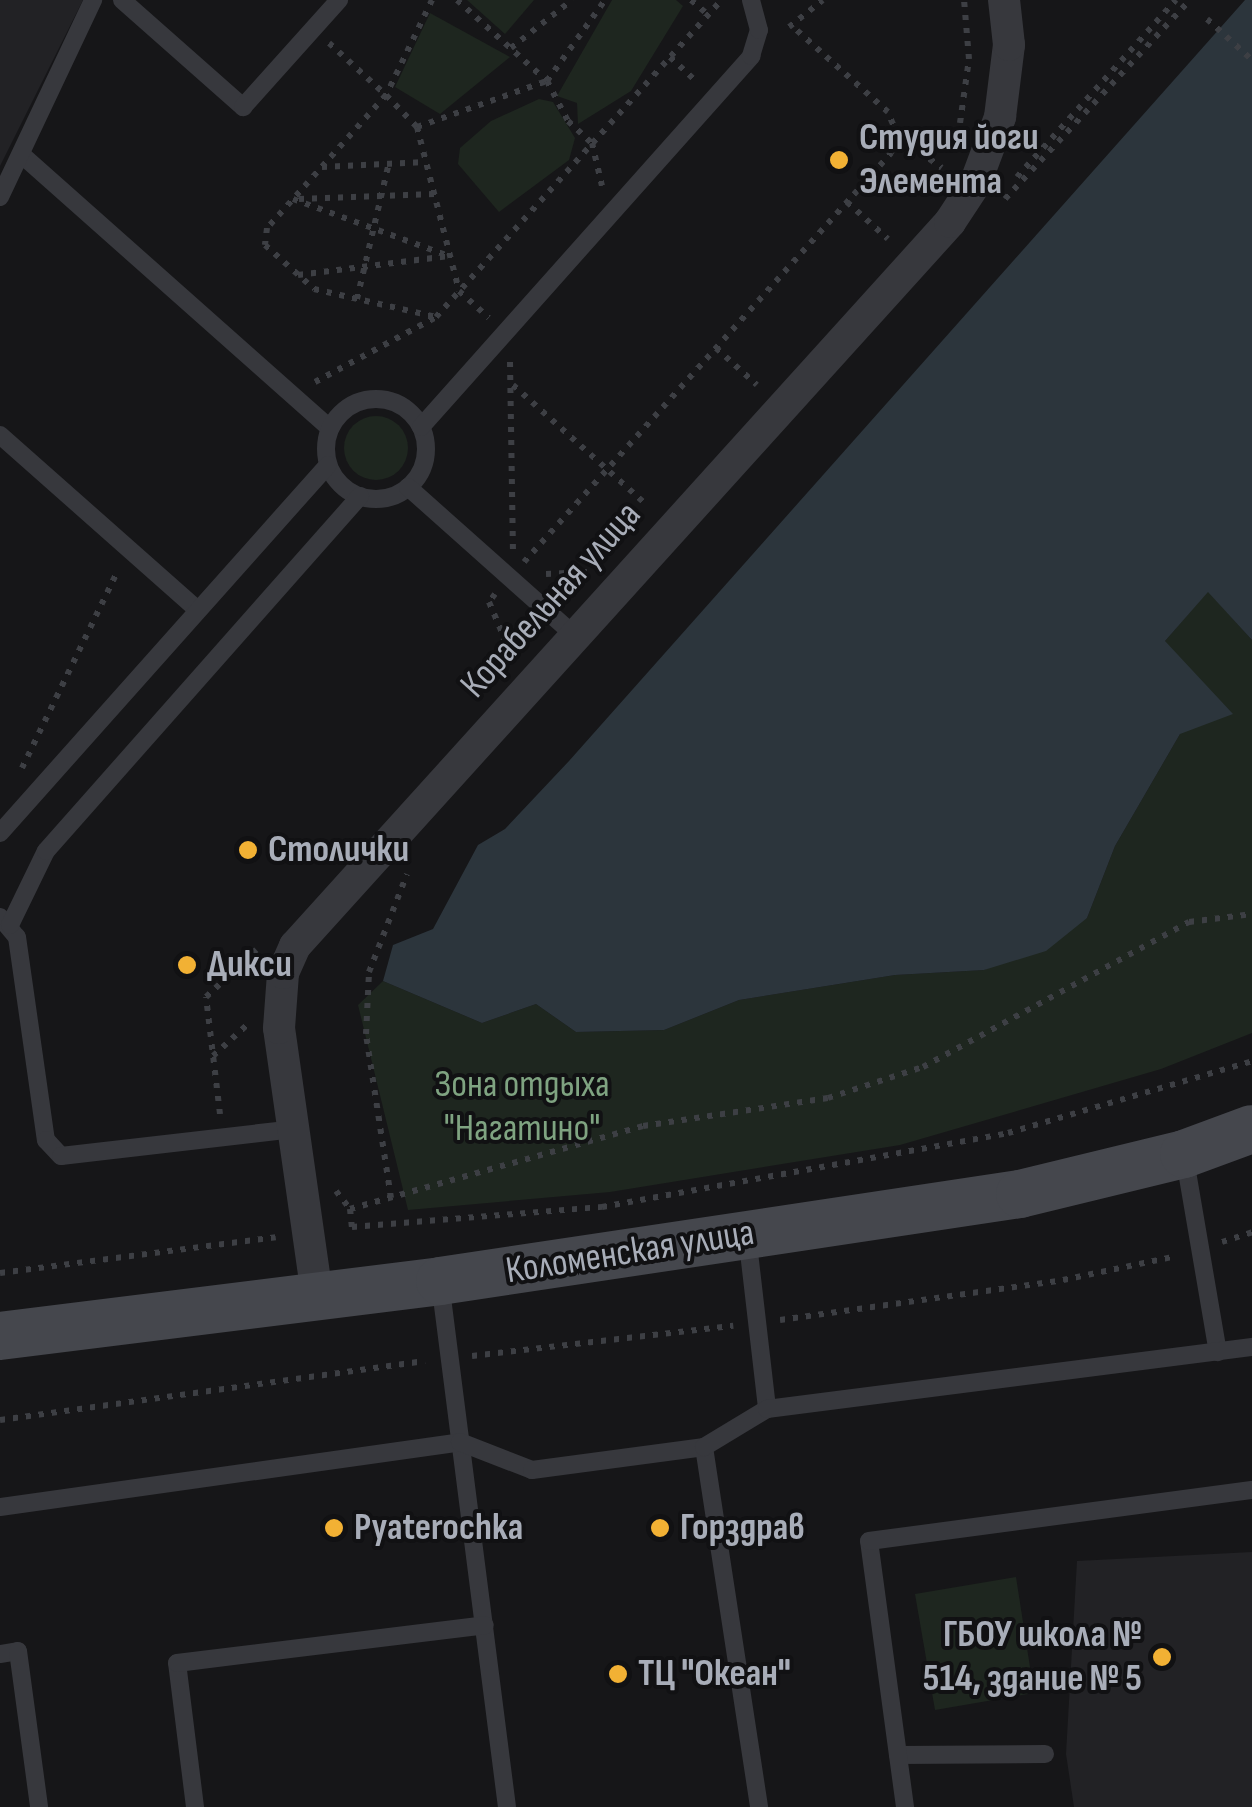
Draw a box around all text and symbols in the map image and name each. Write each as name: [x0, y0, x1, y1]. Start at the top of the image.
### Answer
place label: Студия йоги Элемента: [859, 115, 1038, 204]
marker: Студия йоги Элемента: [828, 149, 850, 171]
street label: Корабельная улица: [451, 493, 651, 707]
place label: Столички: [268, 827, 409, 873]
marker: Столички: [237, 839, 259, 861]
place label: Дикси: [207, 942, 292, 988]
marker: Дикси: [176, 954, 198, 976]
park label: Зона отдыха "Нагатино": [434, 1062, 610, 1152]
street label: Коломенская улица: [503, 1210, 757, 1294]
place label: Pyaterochka: [354, 1505, 523, 1551]
place label: Горздрав: [680, 1505, 805, 1551]
marker: Pyaterochka: [323, 1517, 345, 1539]
marker: Горздрав: [649, 1517, 671, 1539]
place label: ГБОУ школа № 514, здание № 5: [923, 1612, 1142, 1702]
marker: ГБОУ школа № 514, здание № 5: [1151, 1646, 1173, 1668]
place label: ТЦ "Океан": [638, 1651, 791, 1697]
marker: ТЦ "Океан": [607, 1663, 629, 1685]

